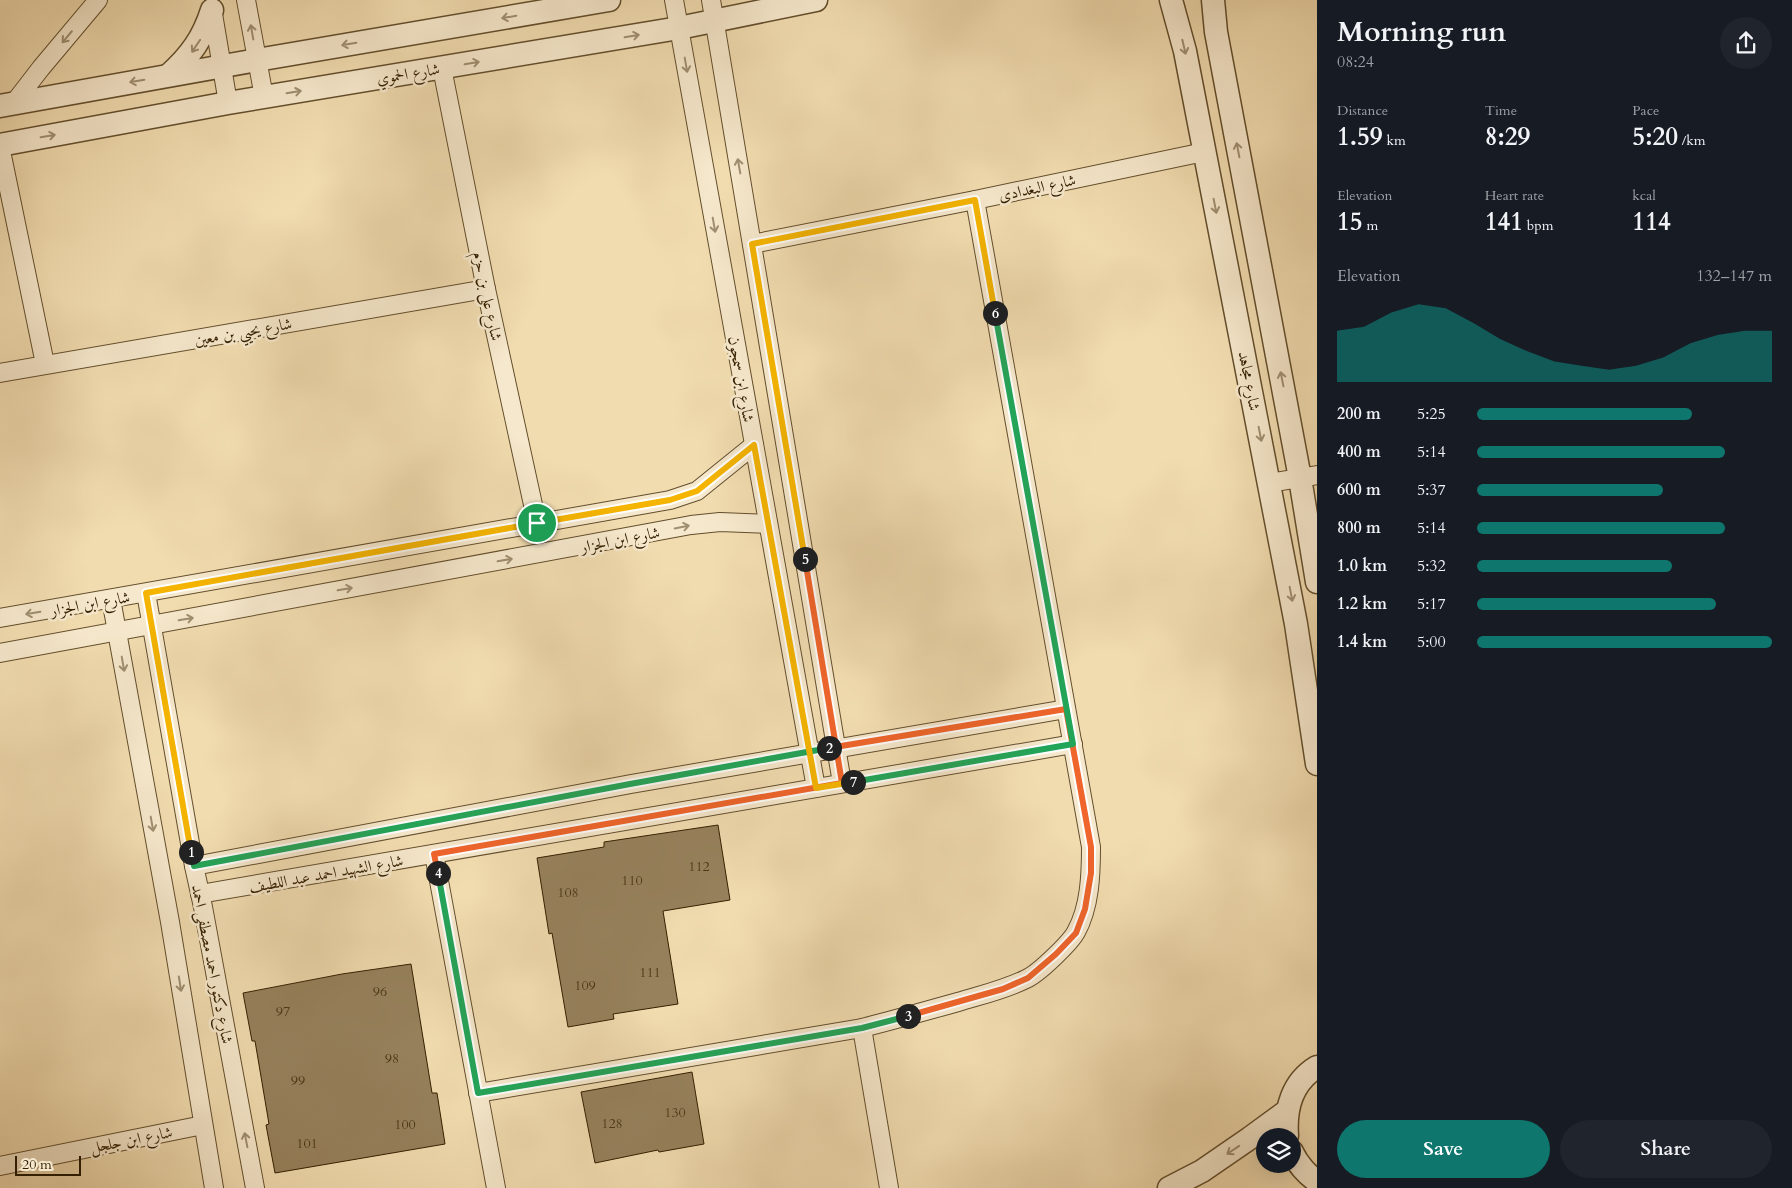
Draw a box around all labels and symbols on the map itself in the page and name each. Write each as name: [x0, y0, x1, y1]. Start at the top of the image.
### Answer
one-way arrow: [502, 12, 518, 22]
one-way arrow: [246, 25, 256, 41]
one-way arrow: [61, 30, 72, 43]
one-way arrow: [623, 30, 639, 40]
one-way arrow: [191, 38, 201, 52]
one-way arrow: [1180, 38, 1189, 54]
one-way arrow: [341, 39, 357, 49]
one-way arrow: [463, 57, 479, 67]
one-way arrow: [681, 57, 691, 73]
street label: شارع الحموي: [375, 58, 442, 92]
one-way arrow: [130, 77, 146, 86]
one-way arrow: [286, 87, 302, 97]
one-way arrow: [40, 131, 56, 141]
one-way arrow: [1233, 143, 1243, 159]
one-way arrow: [733, 158, 743, 174]
street label: شارع البغدادى: [997, 169, 1078, 209]
one-way arrow: [1211, 198, 1220, 214]
one-way arrow: [710, 217, 720, 233]
street label: شارع على بن حزم: [464, 250, 507, 344]
pin: 6: [982, 300, 1008, 326]
street label: شارع يحيي بن معين: [193, 313, 294, 355]
street label: شارع ابن سمجون: [721, 334, 759, 424]
street label: شارع مجاهد: [1231, 350, 1266, 413]
one-way arrow: [1276, 371, 1286, 387]
one-way arrow: [1256, 426, 1266, 442]
pin: [516, 502, 558, 544]
street label: شارع ابن الجزار: [577, 521, 662, 561]
one-way arrow: [674, 522, 690, 531]
pin: 5: [792, 546, 818, 572]
one-way arrow: [497, 554, 513, 564]
one-way arrow: [337, 584, 353, 594]
street label: شارع ابن الجزار: [47, 586, 132, 624]
one-way arrow: [1286, 586, 1296, 602]
one-way arrow: [25, 608, 41, 618]
one-way arrow: [177, 613, 193, 623]
one-way arrow: [118, 656, 128, 672]
pin: 2: [816, 736, 842, 760]
pin: 7: [840, 770, 866, 794]
one-way arrow: [147, 816, 157, 832]
pin: 1: [178, 840, 204, 864]
street label: شارع الشهيد احمد عبد اللطيف: [247, 850, 405, 900]
house number: 112: [688, 857, 710, 876]
pin: 4: [426, 860, 450, 886]
house number: 110: [621, 871, 643, 890]
street label: شارع دكتور احمد مصطفى احمد: [184, 883, 238, 1046]
house number: 108: [557, 883, 579, 902]
house number: 111: [639, 963, 661, 982]
one-way arrow: [175, 976, 185, 992]
house number: 109: [574, 976, 596, 995]
house number: 96: [373, 982, 387, 1001]
house number: 97: [276, 1002, 290, 1021]
pin: 3: [896, 1004, 920, 1028]
house number: 98: [385, 1049, 399, 1068]
house number: 99: [291, 1071, 305, 1090]
house number: 130: [664, 1103, 686, 1122]
house number: 128: [601, 1114, 623, 1133]
house number: 100: [394, 1115, 416, 1134]
street label: شارع ابن جلجل: [88, 1121, 175, 1161]
one-way arrow: [241, 1132, 251, 1148]
house number: 101: [296, 1134, 318, 1153]
one-way arrow: [1227, 1145, 1241, 1155]
scale bar: [15, 1153, 81, 1176]

